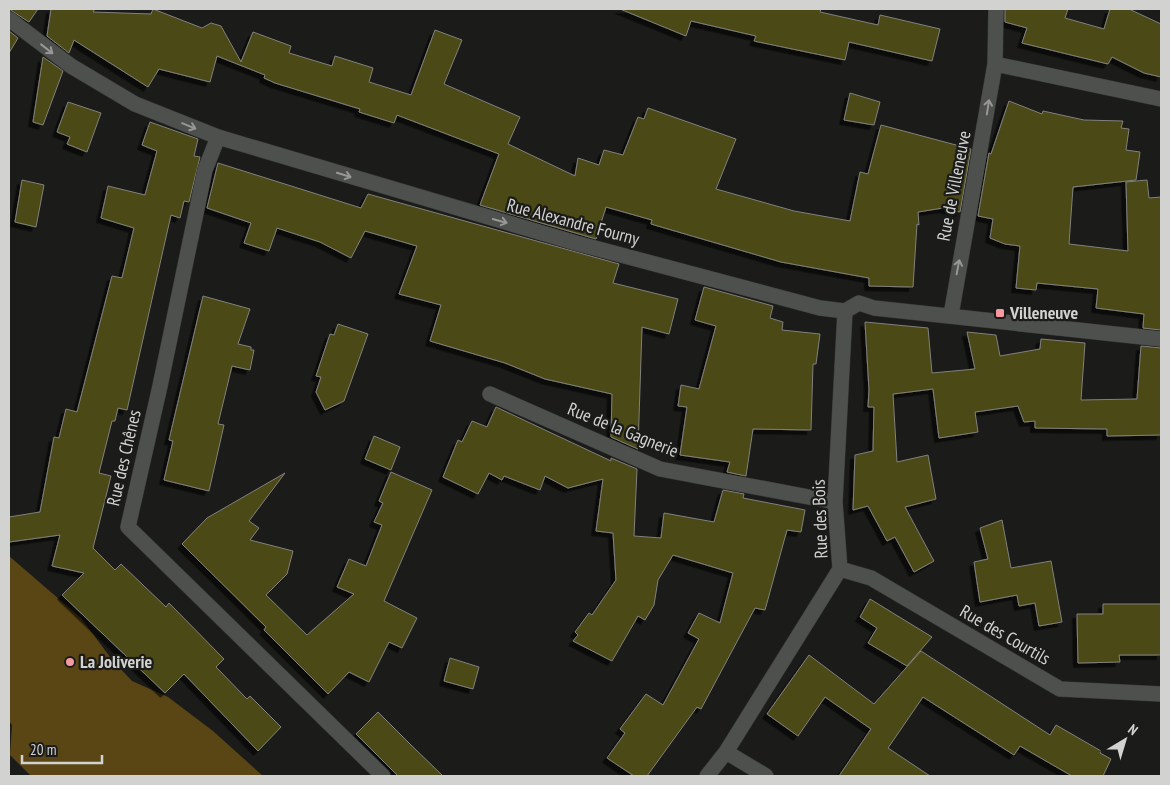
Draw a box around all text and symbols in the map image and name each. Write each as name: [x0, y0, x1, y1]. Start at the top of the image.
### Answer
one-way arrow: [40, 43, 53, 54]
one-way arrow: [983, 99, 993, 115]
one-way arrow: [181, 122, 196, 131]
street label: Rue de Villeneuve: [932, 129, 975, 243]
one-way arrow: [336, 170, 352, 180]
street label: Rue Alexandre Fourny: [504, 193, 642, 250]
one-way arrow: [492, 217, 508, 226]
one-way arrow: [954, 259, 964, 275]
place label: Villeneuve: [1009, 301, 1078, 324]
marker: Villeneuve: [994, 307, 1006, 319]
street label: Rue de la Gagnerie: [564, 397, 682, 462]
street label: Rue des Chênes: [101, 408, 146, 508]
street label: Rue des Bois: [807, 479, 832, 559]
street label: Rue des Courtils: [956, 599, 1055, 670]
place label: La Joliverie: [80, 650, 152, 673]
marker: La Joliverie: [64, 656, 76, 668]
north arrow: [1100, 715, 1150, 765]
text: N: [1124, 720, 1142, 739]
scale bar: [22, 732, 102, 764]
text: 20 m: [30, 740, 56, 759]

